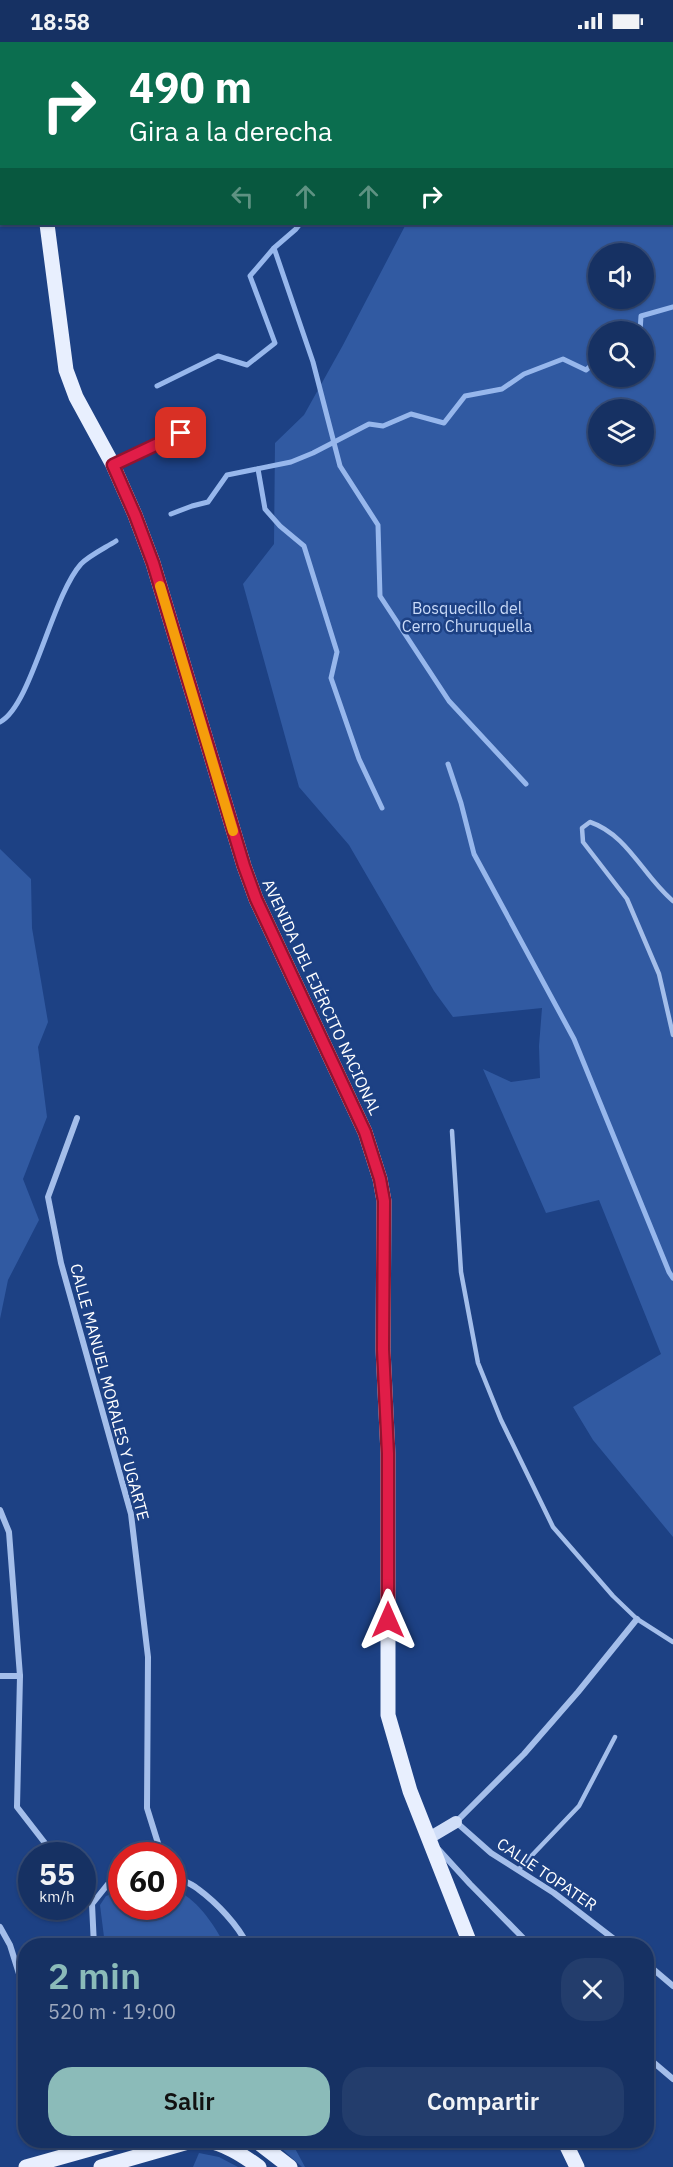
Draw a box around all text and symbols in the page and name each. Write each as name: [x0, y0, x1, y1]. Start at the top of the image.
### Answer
text: 18:58: [30, 7, 90, 36]
text: 490 m: [129, 60, 252, 115]
icon: right: [30, 66, 108, 144]
text: Gira a la derecha: [129, 113, 332, 148]
icon: left: [226, 180, 259, 213]
icon: ahead: [289, 180, 322, 213]
icon: ahead: [352, 180, 385, 213]
icon: right: [415, 180, 448, 213]
map controls: [588, 243, 654, 465]
button: sound: [588, 243, 654, 309]
button: search: [588, 321, 654, 387]
button: layers: [588, 399, 654, 465]
pin: [155, 407, 206, 458]
icon: arrive: [164, 416, 197, 449]
park label: Bosquecillo del Cerro Churuquella: [402, 598, 533, 636]
street label: AVENIDA DEL EJÉRCITO NACIONAL: [258, 875, 387, 1118]
street label: CALLE MANUEL MORALES Y UGARTE: [66, 1261, 154, 1523]
position arrow: [356, 1588, 420, 1652]
street label: CALLE TOPATER: [493, 1833, 601, 1915]
speed limit sign: 60: [108, 1842, 186, 1920]
text: 55: [39, 1854, 75, 1893]
text: km/h: [39, 1887, 75, 1906]
text: 2 min: [48, 1952, 141, 1999]
button: close: [561, 1958, 624, 2021]
text: 520 m · 19:00: [48, 1998, 176, 2025]
button: Salir: [48, 2067, 330, 2136]
button: Compartir: [342, 2067, 624, 2136]

